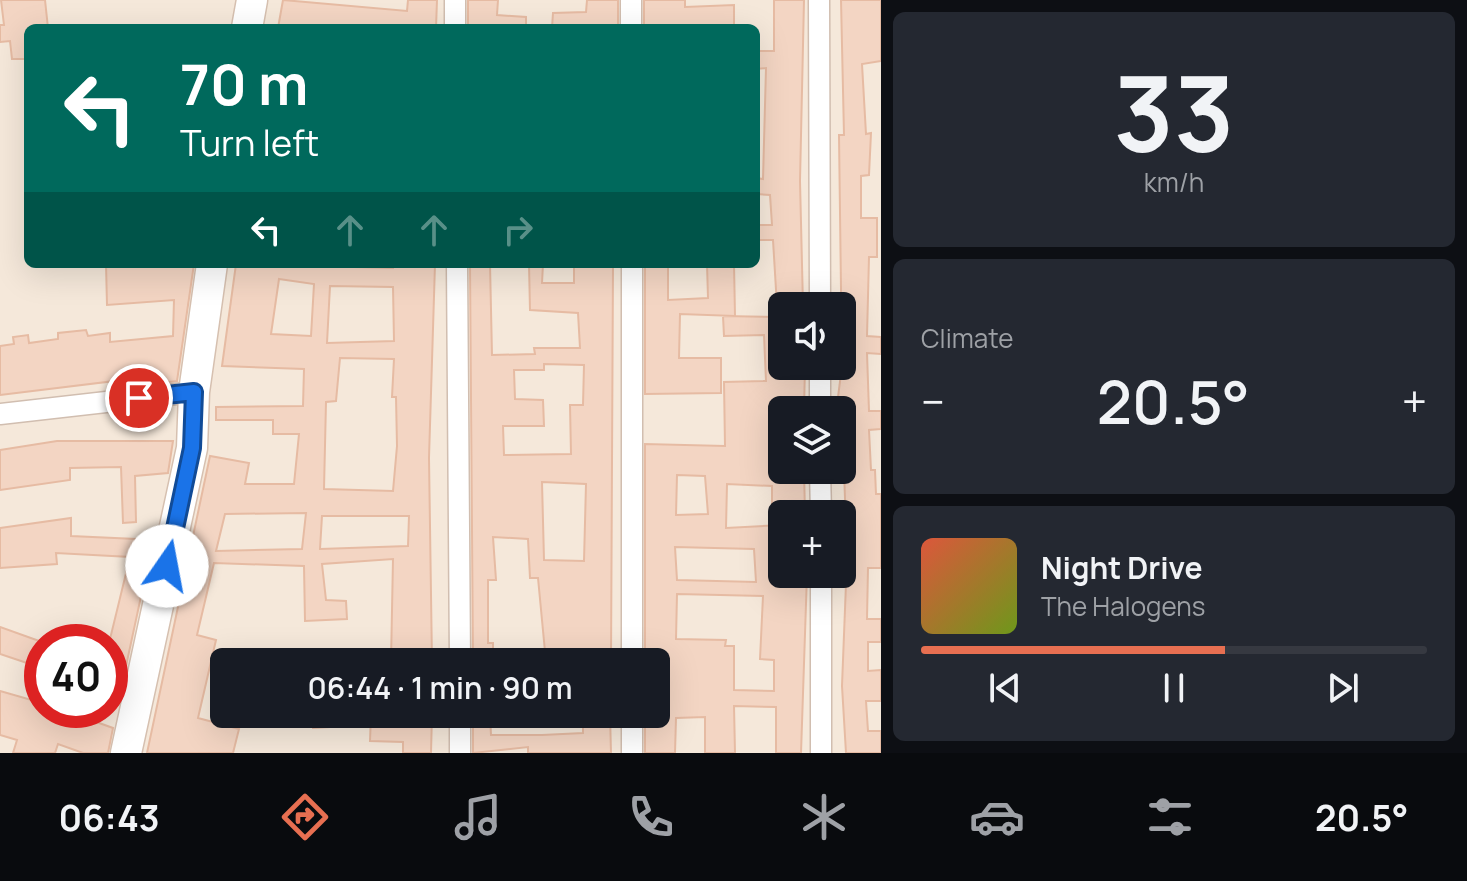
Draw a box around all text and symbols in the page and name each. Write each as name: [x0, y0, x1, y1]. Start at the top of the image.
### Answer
text: 33: [1114, 41, 1234, 183]
text: 70 m: [180, 45, 308, 122]
icon: left: [48, 56, 152, 160]
text: Turn left: [180, 118, 319, 167]
text: km/h: [1144, 164, 1204, 200]
icon: left: [244, 208, 288, 252]
icon: ahead: [328, 208, 372, 252]
icon: ahead: [412, 208, 456, 252]
icon: right: [496, 208, 540, 252]
map controls: [768, 292, 856, 588]
button: sound: [768, 292, 856, 380]
text: Climate: [921, 320, 1013, 356]
text: 20.5°: [1097, 360, 1250, 442]
pin: [105, 364, 173, 432]
text: −: [921, 371, 945, 431]
text: +: [1402, 371, 1427, 431]
icon: arrive: [117, 376, 161, 420]
button: layers: [768, 396, 856, 484]
button: +: [768, 500, 856, 588]
position arrow: [125, 524, 209, 608]
text: Night Drive: [1041, 547, 1203, 588]
text: The Halogens: [1041, 588, 1205, 624]
speed limit sign: 40: [24, 624, 128, 728]
icon: previous: [983, 666, 1027, 710]
icon: pause: [1152, 666, 1196, 710]
icon: next: [1321, 666, 1365, 710]
text: 06:44 · 1 min · 90 m: [308, 667, 572, 708]
icon: directions: [277, 789, 333, 845]
icon: music: [450, 789, 506, 845]
icon: phone: [623, 789, 679, 845]
icon: climate: [796, 789, 852, 845]
icon: car: [969, 789, 1025, 845]
icon: filters: [1142, 789, 1198, 845]
text: 06:43: [59, 793, 160, 842]
text: 20.5°: [1315, 793, 1408, 842]

